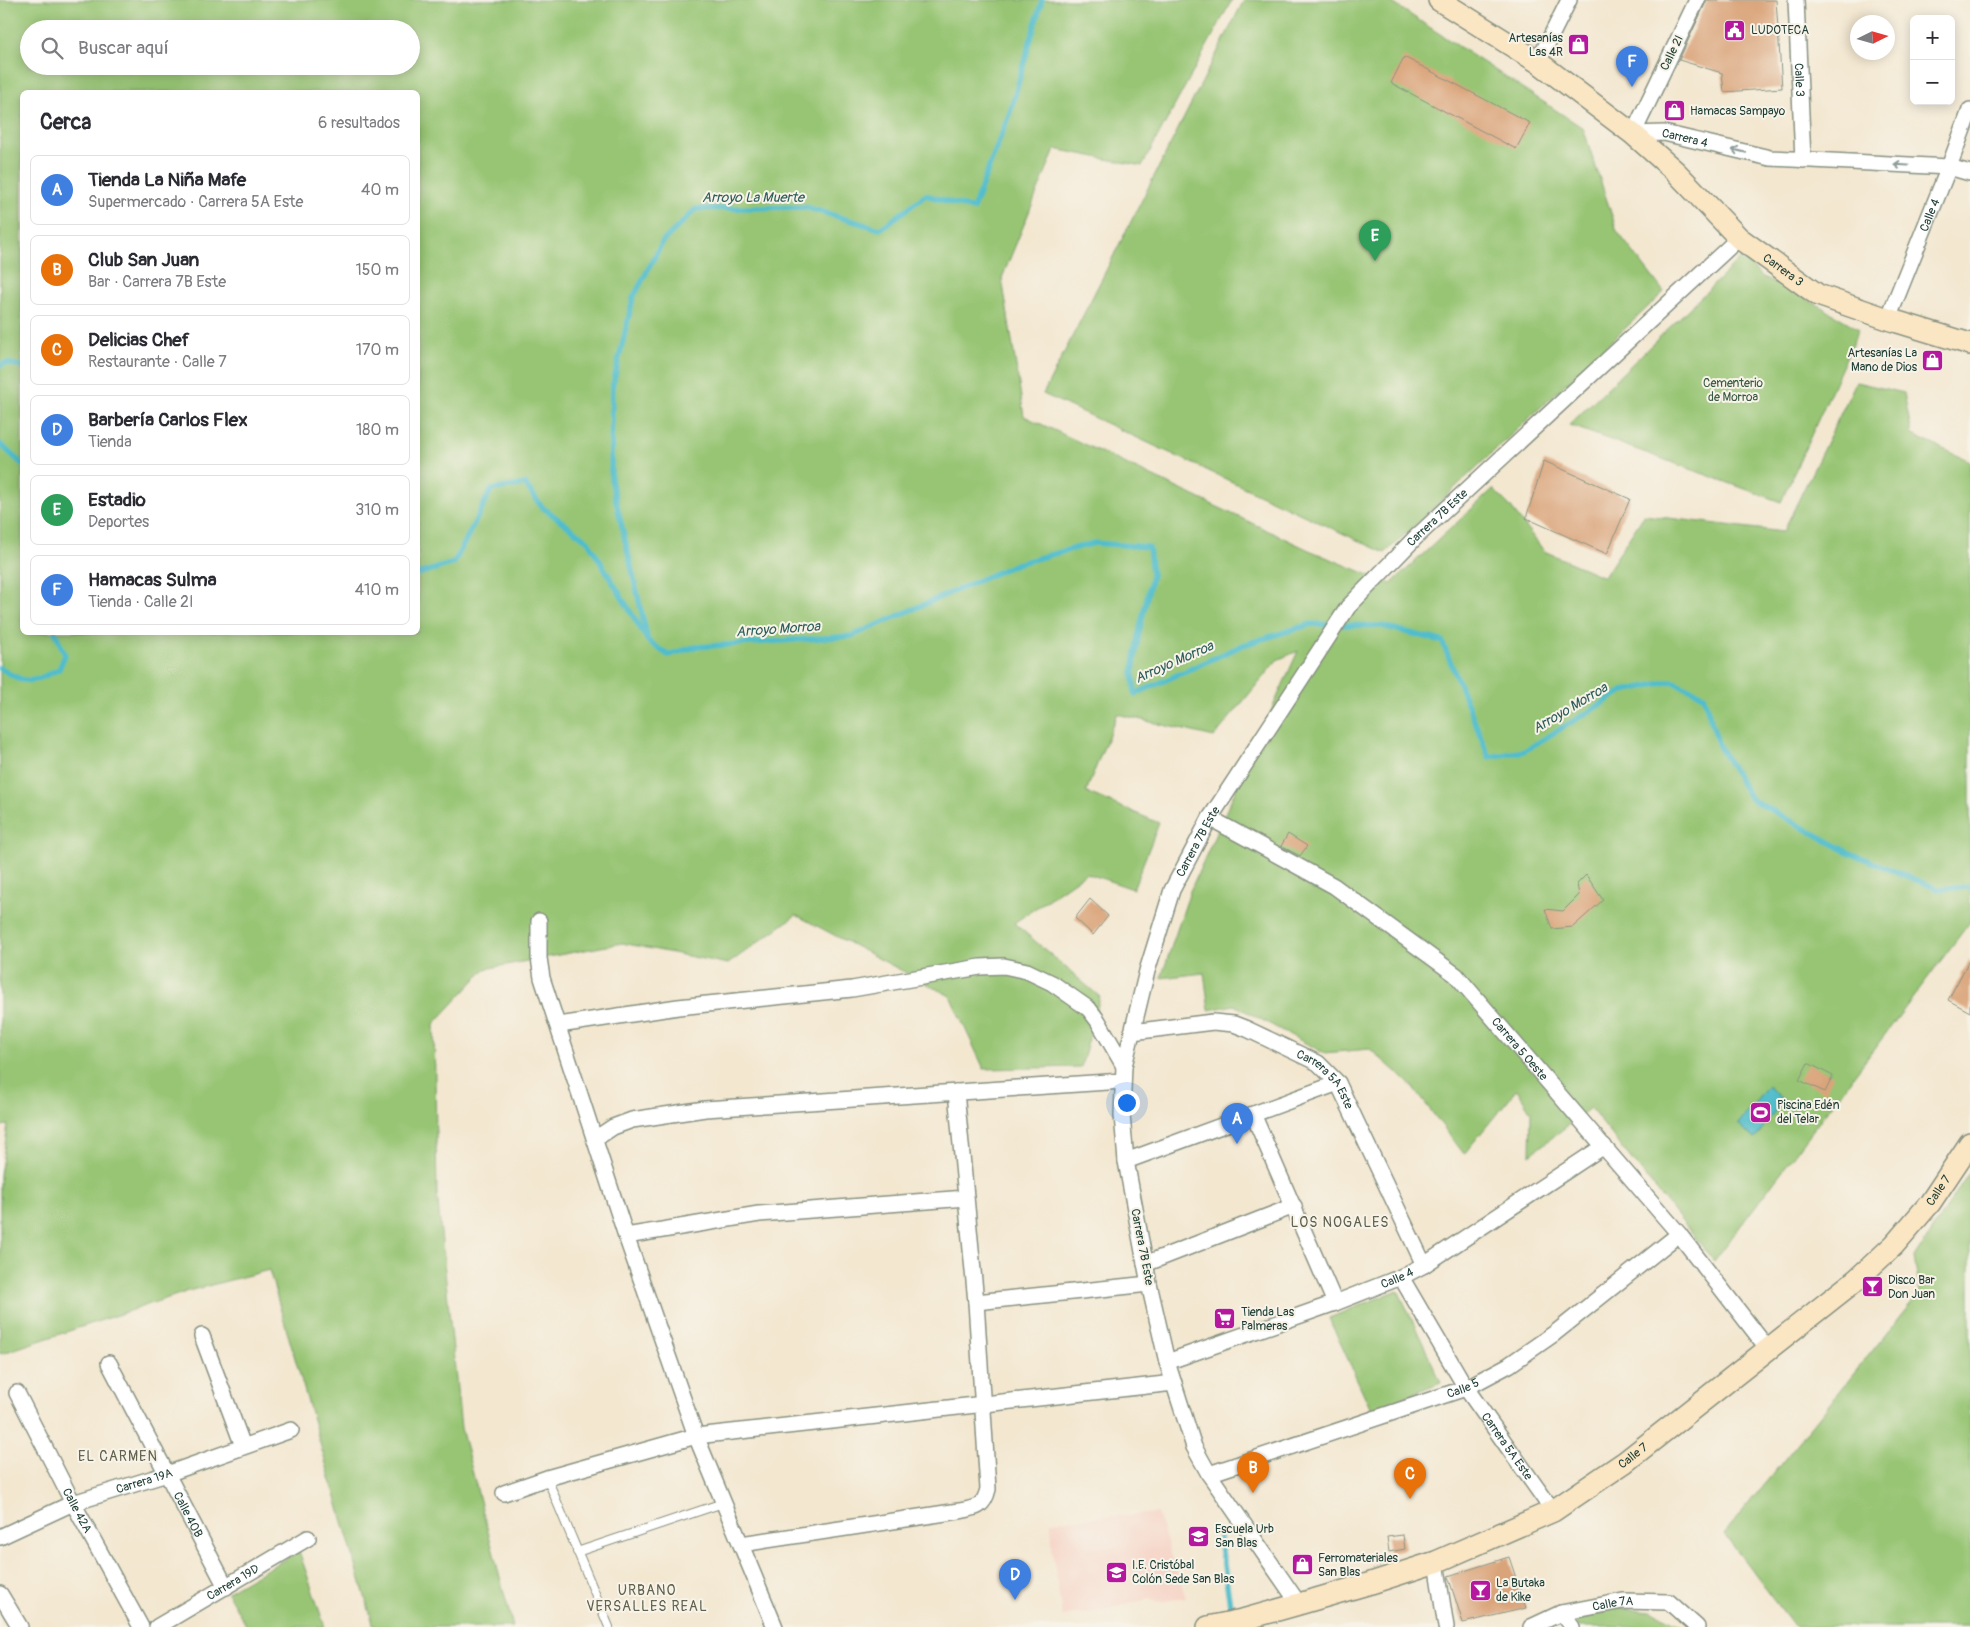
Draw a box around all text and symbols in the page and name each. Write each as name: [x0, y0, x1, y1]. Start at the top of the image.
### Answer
north arrow: [1850, 15, 1895, 60]
map controls: [1910, 15, 1955, 105]
button: +: [1910, 15, 1955, 60]
public building icon: LUDOTECA: [1723, 18, 1747, 42]
search box: [20, 20, 420, 75]
place label: LUDOTECA: [1751, 23, 1809, 38]
place label: Artesanías Las 4R: [1508, 31, 1564, 60]
shop icon: Artesanías Las 4R: [1567, 33, 1591, 57]
street label: Calle 2I: [1657, 33, 1687, 73]
icon: search: [38, 34, 66, 62]
text: Buscar aquí: [78, 36, 169, 60]
pin: F: [1616, 46, 1648, 87]
button: −: [1910, 60, 1955, 105]
street label: Calle 3: [1791, 63, 1808, 98]
shop icon: Hamacas Sampayo: [1662, 99, 1686, 123]
place label: Hamacas Sampayo: [1690, 104, 1786, 119]
text: Cerca: [40, 109, 91, 136]
text: 6 resultados: [318, 113, 400, 133]
street label: Carrera 4: [1660, 125, 1709, 151]
one-way arrow: [1732, 146, 1748, 155]
one-way arrow: [1893, 160, 1909, 169]
text: Tienda La Niña Mafe: [88, 168, 246, 192]
text: A: [52, 180, 62, 200]
text: 40 m: [361, 180, 399, 200]
water label: Arroyo La Muerte: [702, 189, 806, 206]
text: Supermercado · Carrera 5A Este: [88, 192, 303, 212]
street label: Calle 4: [1916, 196, 1943, 234]
pin: E: [1359, 220, 1391, 261]
text: Club San Juan: [88, 248, 199, 272]
street label: Carrera 3: [1760, 250, 1807, 290]
text: B: [52, 260, 62, 280]
text: 150 m: [355, 260, 399, 280]
text: Bar · Carrera 7B Este: [88, 272, 226, 292]
text: Delicias Chef: [88, 328, 189, 352]
text: C: [52, 340, 62, 360]
text: 170 m: [356, 340, 399, 360]
place label: Artesanías La Mano de Dios: [1848, 346, 1918, 375]
shop icon: Artesanías La Mano de Dios: [1921, 348, 1945, 372]
text: Restaurante · Calle 7: [88, 352, 227, 372]
park label: Cementerio de Morroa: [1703, 376, 1763, 405]
text: Barbería Carlos Flex: [88, 408, 248, 432]
text: D: [52, 420, 62, 440]
text: 180 m: [356, 420, 399, 440]
text: Tienda: [88, 432, 132, 452]
street label: Carrera 7B Este: [1404, 485, 1471, 550]
text: Estadio: [88, 488, 146, 512]
text: E: [53, 500, 61, 520]
text: 310 m: [355, 500, 399, 520]
text: Deportes: [88, 512, 149, 532]
text: Hamacas Sulma: [88, 568, 217, 592]
text: F: [52, 580, 62, 600]
text: 410 m: [355, 580, 399, 600]
text: Tienda · Calle 2I: [88, 592, 194, 612]
water label: Arroyo Morroa: [735, 617, 822, 640]
water label: Arroyo Morroa: [1132, 637, 1217, 687]
water label: Arroyo Morroa: [1530, 678, 1612, 737]
street label: Carrera 7B Este: [1173, 803, 1223, 879]
street label: Carrera 5 Oeste: [1488, 1014, 1551, 1084]
street label: Carrera 5A Este: [1294, 1046, 1357, 1111]
your location: [1114, 1090, 1140, 1116]
place label: Piscina Edén del Telar: [1777, 1098, 1840, 1127]
sports icon: Piscina Edén del Telar: [1749, 1100, 1773, 1124]
pin: A: [1221, 1103, 1253, 1144]
street label: Calle 7: [1923, 1172, 1954, 1209]
street label: Carrera 7B Este: [1127, 1207, 1157, 1287]
district label: LOS NOGALES: [1290, 1214, 1390, 1231]
street label: Calle 4: [1379, 1264, 1416, 1292]
place label: Disco Bar Don Juan: [1888, 1273, 1936, 1302]
bar icon: Disco Bar Don Juan: [1860, 1275, 1884, 1299]
place label: Tienda Las Palmeras: [1241, 1305, 1295, 1334]
supermarket icon: Tienda Las Palmeras: [1213, 1307, 1237, 1331]
street label: Calle 5: [1445, 1375, 1482, 1401]
street label: Carrera 5A Este: [1478, 1410, 1536, 1483]
street label: Calle 7: [1615, 1439, 1651, 1472]
district label: EL CARMEN: [78, 1448, 158, 1465]
pin: B: [1237, 1452, 1269, 1493]
pin: C: [1394, 1458, 1426, 1499]
street label: Carrera 19A: [114, 1465, 175, 1497]
street label: Calle 42A: [59, 1486, 96, 1536]
street label: Calle 40B: [170, 1489, 206, 1540]
place label: Escuela Urb San Blas: [1215, 1522, 1274, 1551]
school or university icon: Escuela Urb San Blas: [1187, 1524, 1211, 1548]
place label: Ferromateriales San Blas: [1318, 1551, 1399, 1580]
shop icon: Ferromateriales San Blas: [1290, 1553, 1314, 1577]
place label: I.E. Cristóbal Colón Sede San Blas: [1132, 1558, 1235, 1587]
pin: D: [999, 1559, 1031, 1600]
school or university icon: I.E. Cristóbal Colón Sede San Blas: [1104, 1560, 1128, 1584]
street label: Carrera 19D: [204, 1561, 262, 1604]
place label: La Butaka de Kike: [1496, 1576, 1545, 1605]
bar icon: La Butaka de Kike: [1468, 1578, 1492, 1602]
district label: URBANO VERSALLES REAL: [586, 1582, 708, 1615]
street label: Calle 7A: [1591, 1593, 1634, 1614]

